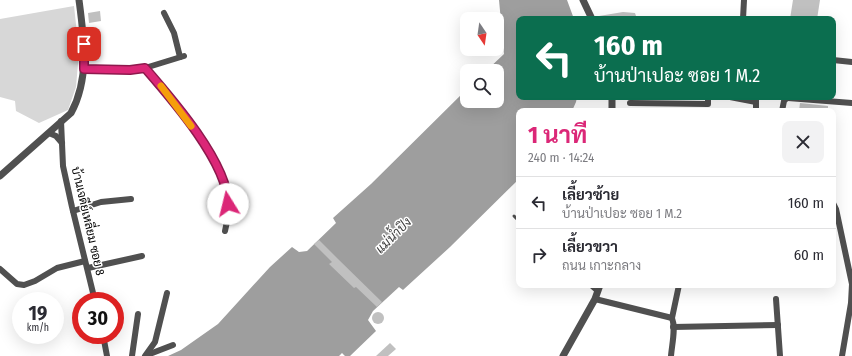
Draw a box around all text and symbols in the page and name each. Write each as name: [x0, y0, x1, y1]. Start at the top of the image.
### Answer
north arrow: [460, 12, 504, 56]
map controls: [460, 12, 504, 108]
pin: [67, 27, 101, 61]
text: 160 m: [594, 29, 663, 62]
icon: left: [528, 32, 580, 84]
icon: arrive: [73, 33, 95, 55]
button: search: [460, 64, 504, 108]
text: บ้านป่าเปอะ ซอย 1 M.2: [594, 65, 760, 87]
text: 1 นาที: [528, 121, 587, 149]
button: close: [782, 121, 824, 163]
text: 240 m · 14:24: [528, 150, 594, 165]
street label: บ้านเจดีย์เหลี่ยม ซอย 8: [69, 164, 111, 277]
position arrow: [207, 183, 249, 225]
text: เลี้ยวซ้าย: [562, 186, 619, 204]
icon: left: [528, 192, 550, 214]
text: 160 m: [788, 194, 824, 212]
text: บ้านป่าเปอะ ซอย 1 M.2: [562, 206, 682, 221]
water label: แม่น้ำปิง: [369, 211, 414, 256]
text: เลี้ยวขวา: [562, 238, 618, 256]
icon: right: [528, 244, 550, 266]
text: 60 m: [794, 246, 824, 264]
text: ถนน เกาะกลาง: [562, 258, 641, 273]
speed limit sign: 30: [72, 292, 124, 344]
text: 19: [29, 301, 47, 325]
text: km/h: [27, 322, 49, 334]

